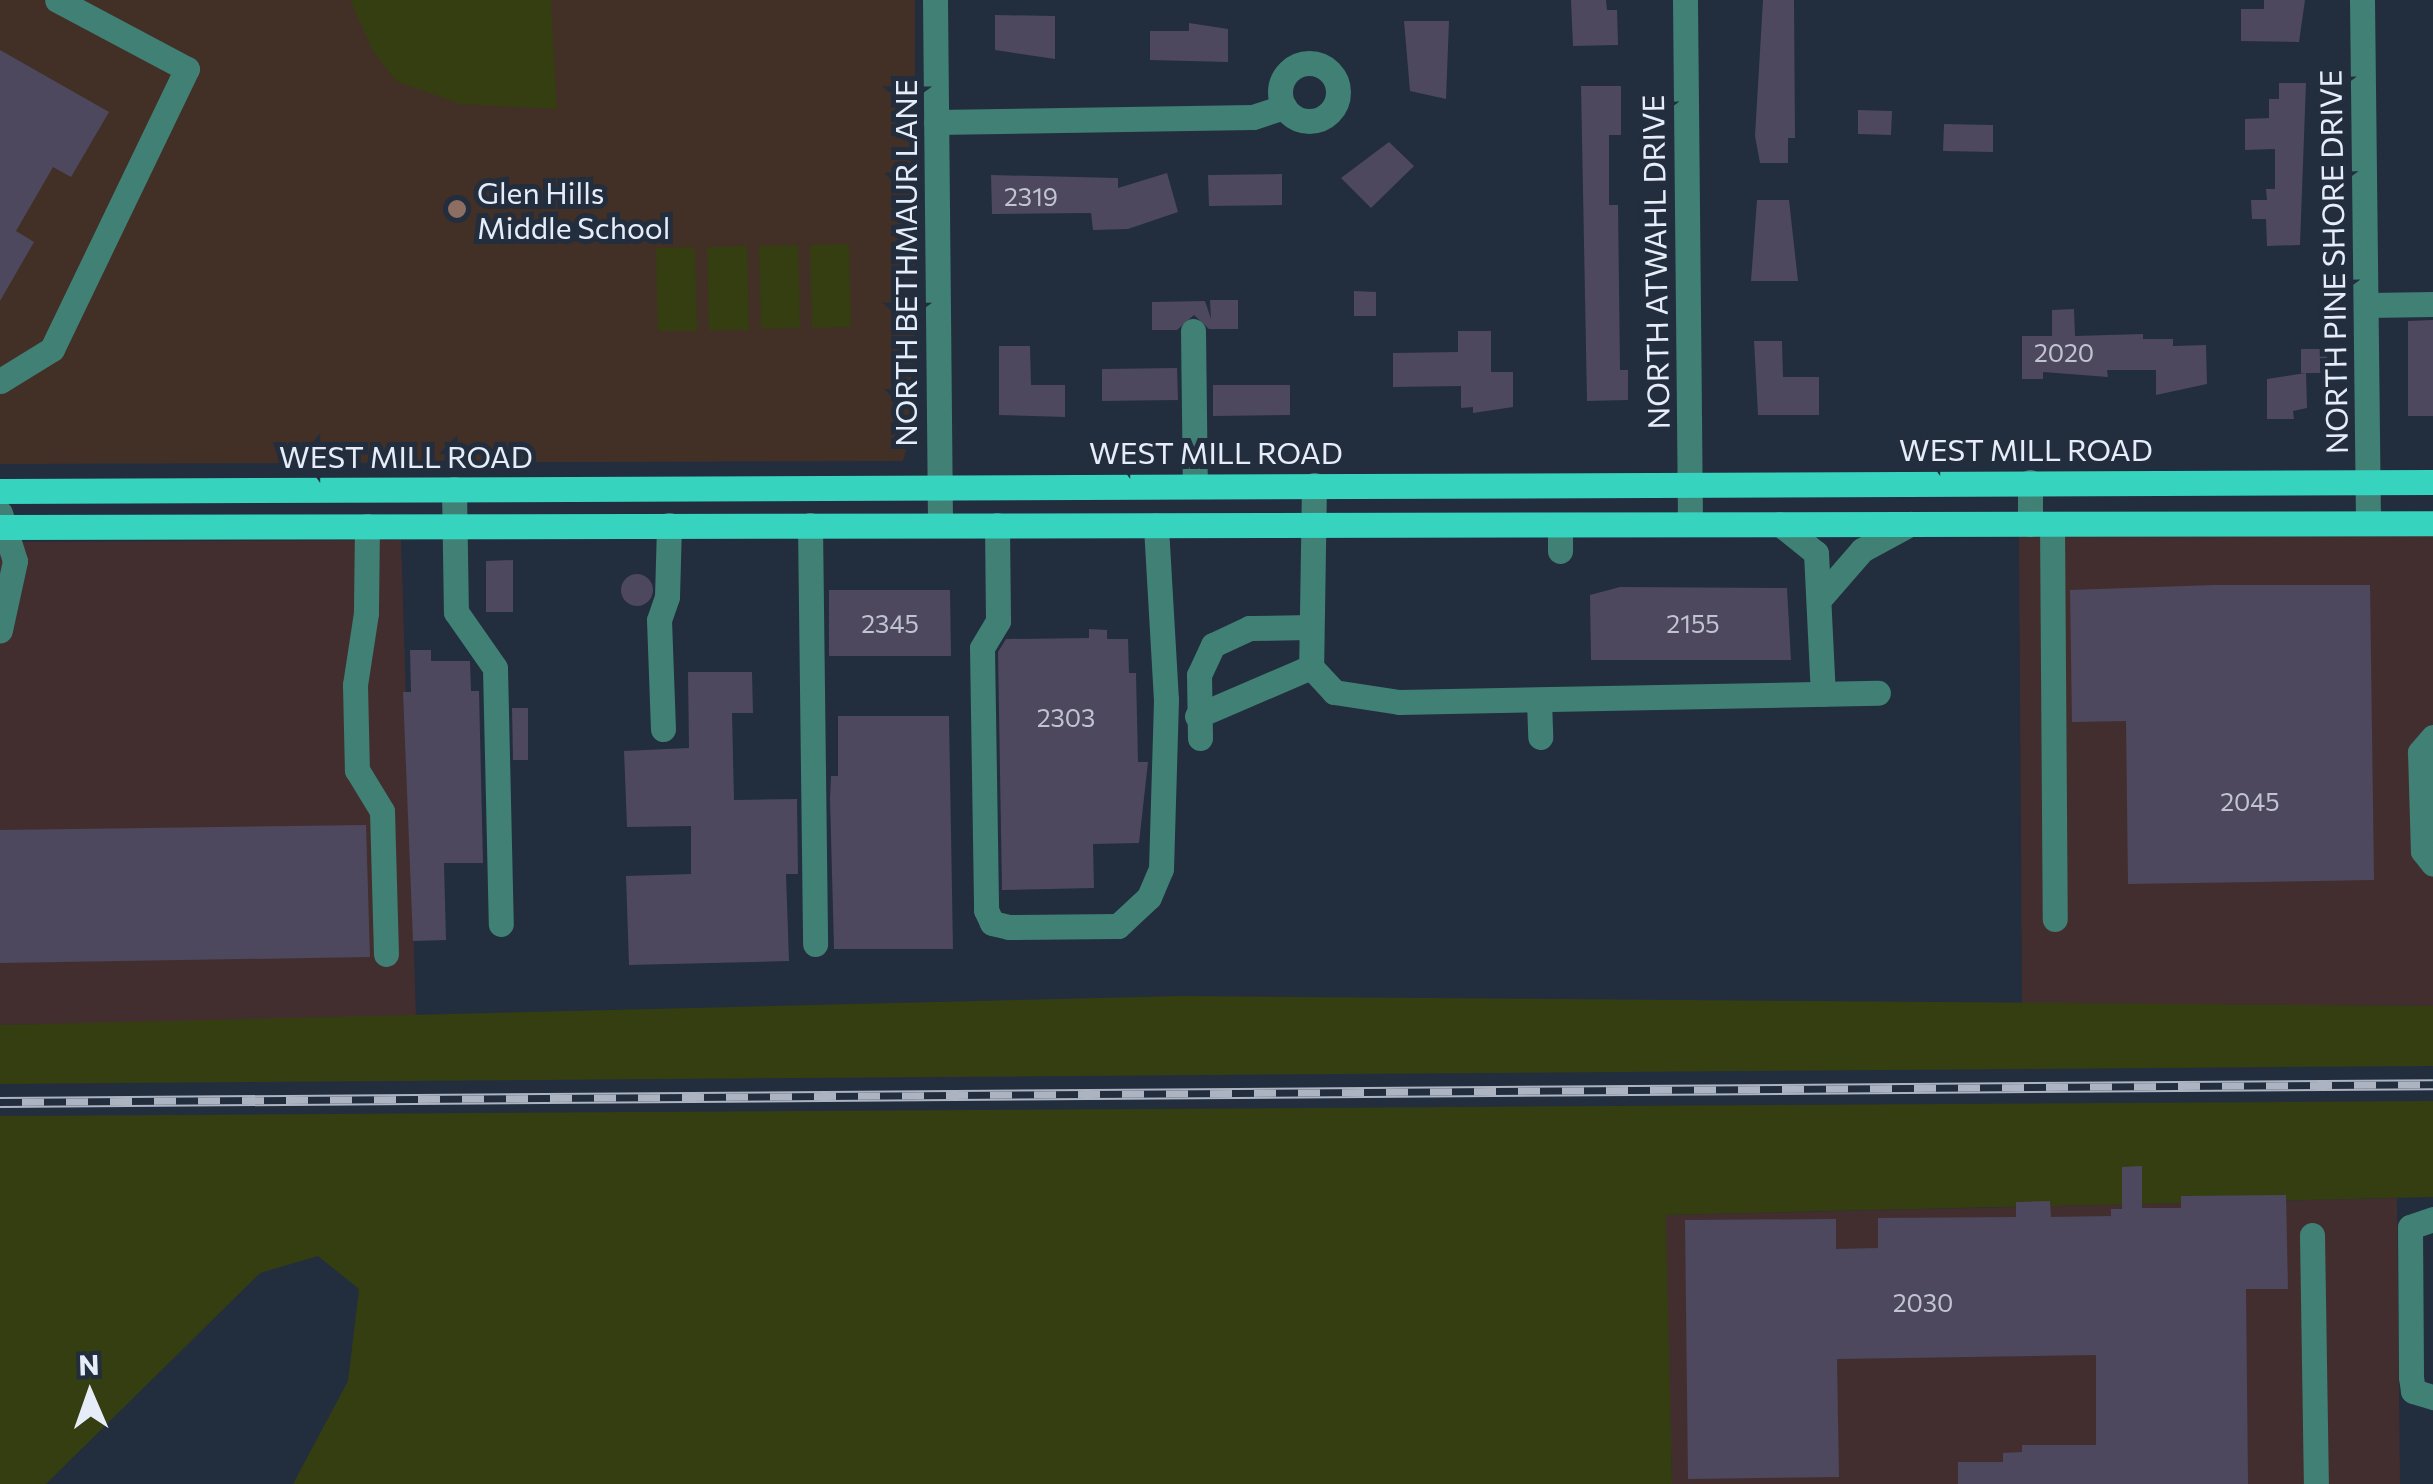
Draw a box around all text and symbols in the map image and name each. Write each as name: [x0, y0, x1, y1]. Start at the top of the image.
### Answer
street label: NORTH PINE SHORE DRIVE: [2312, 69, 2354, 455]
street label: NORTH BETHMAUR LANE: [887, 79, 923, 447]
street label: NORTH ATWAHL DRIVE: [1634, 94, 1676, 430]
place label: Glen Hills Middle School: [477, 174, 670, 244]
house number: 2319: [1004, 181, 1058, 211]
marker: Glen Hills Middle School: [446, 198, 468, 220]
house number: 2020: [2034, 337, 2094, 367]
street label: WEST MILL ROAD: [1899, 431, 2153, 467]
street label: WEST MILL ROAD: [1089, 434, 1343, 470]
street label: WEST MILL ROAD: [279, 438, 533, 474]
house number: 2345: [861, 608, 919, 638]
house number: 2155: [1666, 608, 1720, 638]
house number: 2303: [1037, 702, 1095, 732]
house number: 2045: [2220, 786, 2280, 816]
house number: 2030: [1893, 1287, 1953, 1317]
north arrow: [40, 1344, 140, 1444]
text: N: [78, 1347, 100, 1381]

